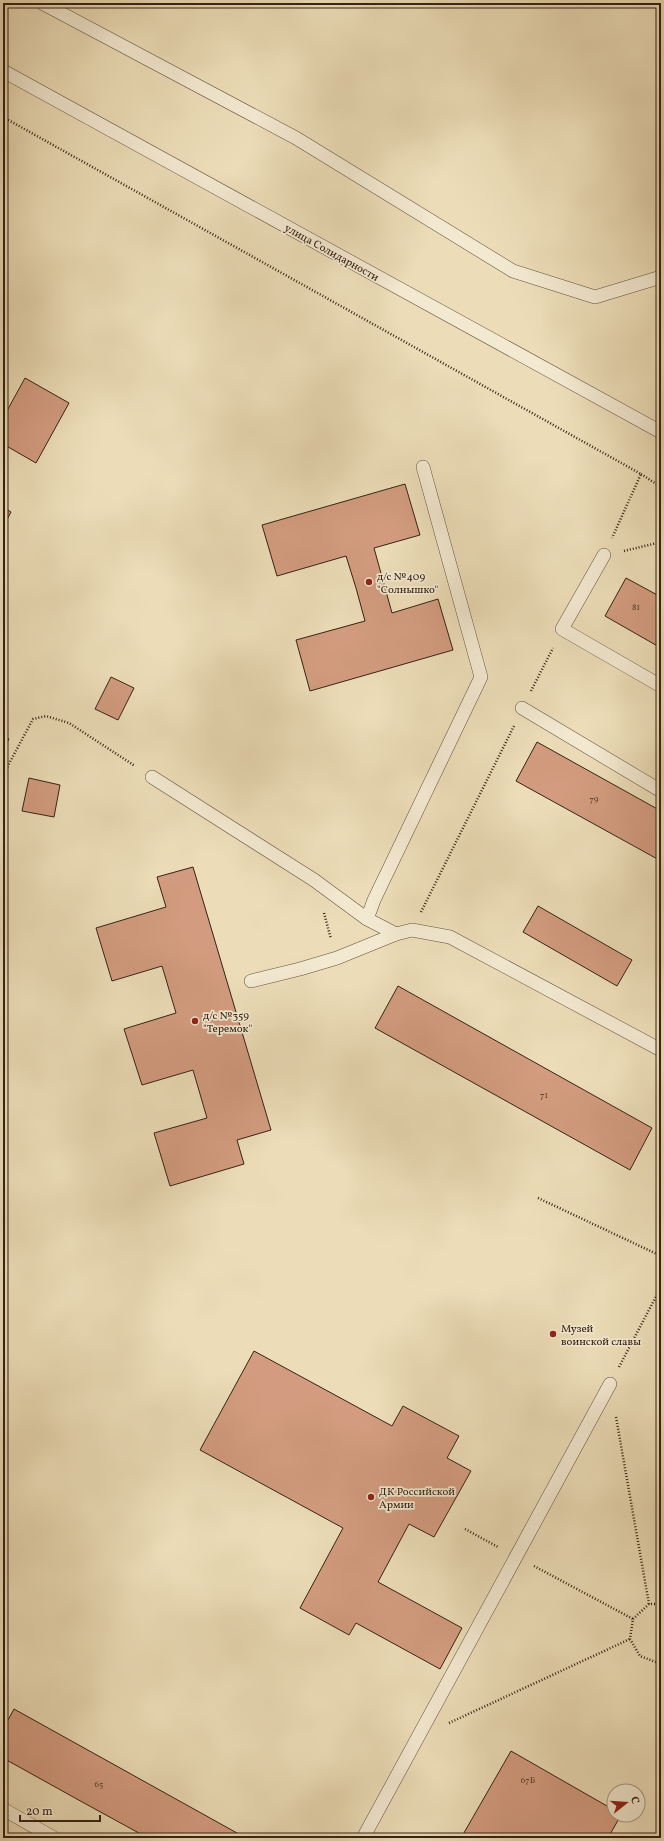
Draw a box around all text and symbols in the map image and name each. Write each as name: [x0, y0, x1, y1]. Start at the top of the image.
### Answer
street label: улица Солидарности: [281, 221, 382, 286]
place label: д/с №409 "Солнышко": [377, 570, 438, 598]
marker: д/с №409 "Солнышко": [364, 577, 374, 587]
house number: 81: [632, 601, 640, 614]
house number: 79: [590, 793, 599, 806]
place label: д/с №359 "Теремок": [203, 1009, 252, 1037]
marker: д/с №359 "Теремок": [190, 1016, 200, 1026]
house number: 71: [540, 1089, 548, 1102]
place label: Музей воинской славы: [561, 1322, 641, 1350]
marker: Музей воинской славы: [548, 1329, 558, 1339]
place label: ДК Российской Армии: [379, 1485, 455, 1513]
marker: ДК Российской Армии: [366, 1492, 376, 1502]
house number: 67Б: [521, 1774, 536, 1787]
house number: 65: [95, 1778, 103, 1791]
north arrow: [606, 1783, 646, 1823]
text: С: [626, 1795, 642, 1806]
scale bar: [20, 1797, 100, 1823]
text: 20 m: [26, 1804, 53, 1820]

